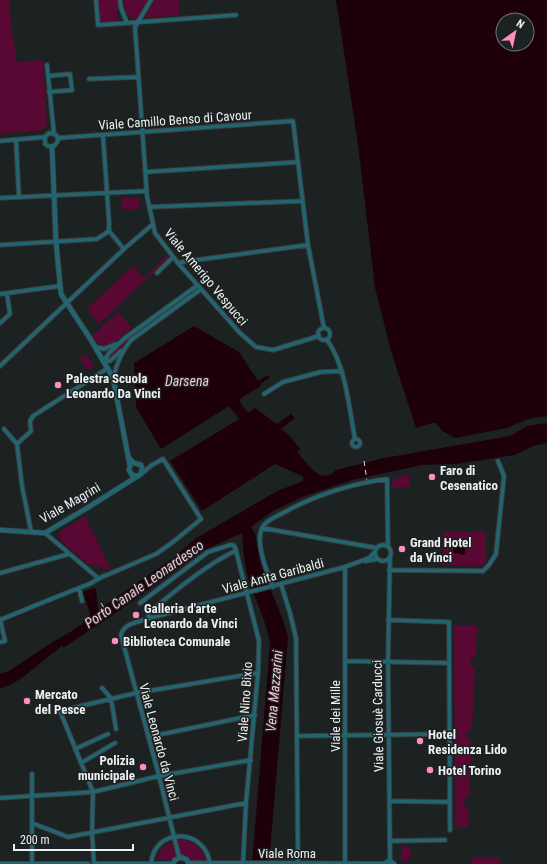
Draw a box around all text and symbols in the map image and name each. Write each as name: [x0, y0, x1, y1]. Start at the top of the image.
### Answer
north arrow: [495, 12, 535, 52]
text: N: [514, 17, 527, 31]
street label: Viale Camillo Benso di Cavour: [98, 107, 252, 133]
street label: Viale Amerigo Vespucci: [161, 226, 251, 328]
place label: Palestra Scuola Leonardo Da Vinci: [66, 371, 160, 401]
water label: Darsena: [165, 373, 209, 389]
marker: Palestra Scuola Leonardo Da Vinci: [53, 380, 63, 390]
place label: Faro di Cesenatico: [440, 463, 499, 493]
marker: Faro di Cesenatico: [427, 472, 437, 482]
street label: Viale Magrini: [37, 480, 103, 526]
place label: Grand Hotel da Vinci: [410, 535, 472, 565]
water label: Porto Canale Leonardesco: [81, 537, 207, 631]
marker: Grand Hotel da Vinci: [397, 544, 407, 554]
street label: Viale Anita Garibaldi: [221, 555, 325, 597]
place label: Galleria d'arte Leonardo da Vinci: [144, 601, 238, 631]
marker: Galleria d'arte Leonardo da Vinci: [131, 610, 141, 620]
place label: Biblioteca Comunale: [123, 634, 230, 649]
marker: Biblioteca Comunale: [110, 636, 120, 646]
water label: Vena Mazzarini: [262, 649, 286, 733]
street label: Viale Giosuè Carducci: [370, 660, 386, 772]
street label: Viale Nino Bixio: [235, 661, 255, 743]
street label: Viale dei Mille: [328, 680, 343, 752]
street label: Viale Leonardo da Vinci: [136, 682, 182, 802]
place label: Mercato del Pesce: [35, 687, 86, 717]
marker: Mercato del Pesce: [22, 696, 32, 706]
place label: Hotel Residenza Lido: [428, 727, 508, 757]
marker: Hotel Residenza Lido: [415, 736, 425, 746]
place label: Polizia municipale: [78, 753, 135, 783]
marker: Polizia municipale: [138, 762, 148, 772]
place label: Hotel Torino: [438, 763, 502, 778]
marker: Hotel Torino: [425, 765, 435, 775]
scale bar: [14, 826, 133, 852]
text: 200 m: [20, 833, 50, 847]
street label: Viale Roma: [258, 846, 316, 861]

